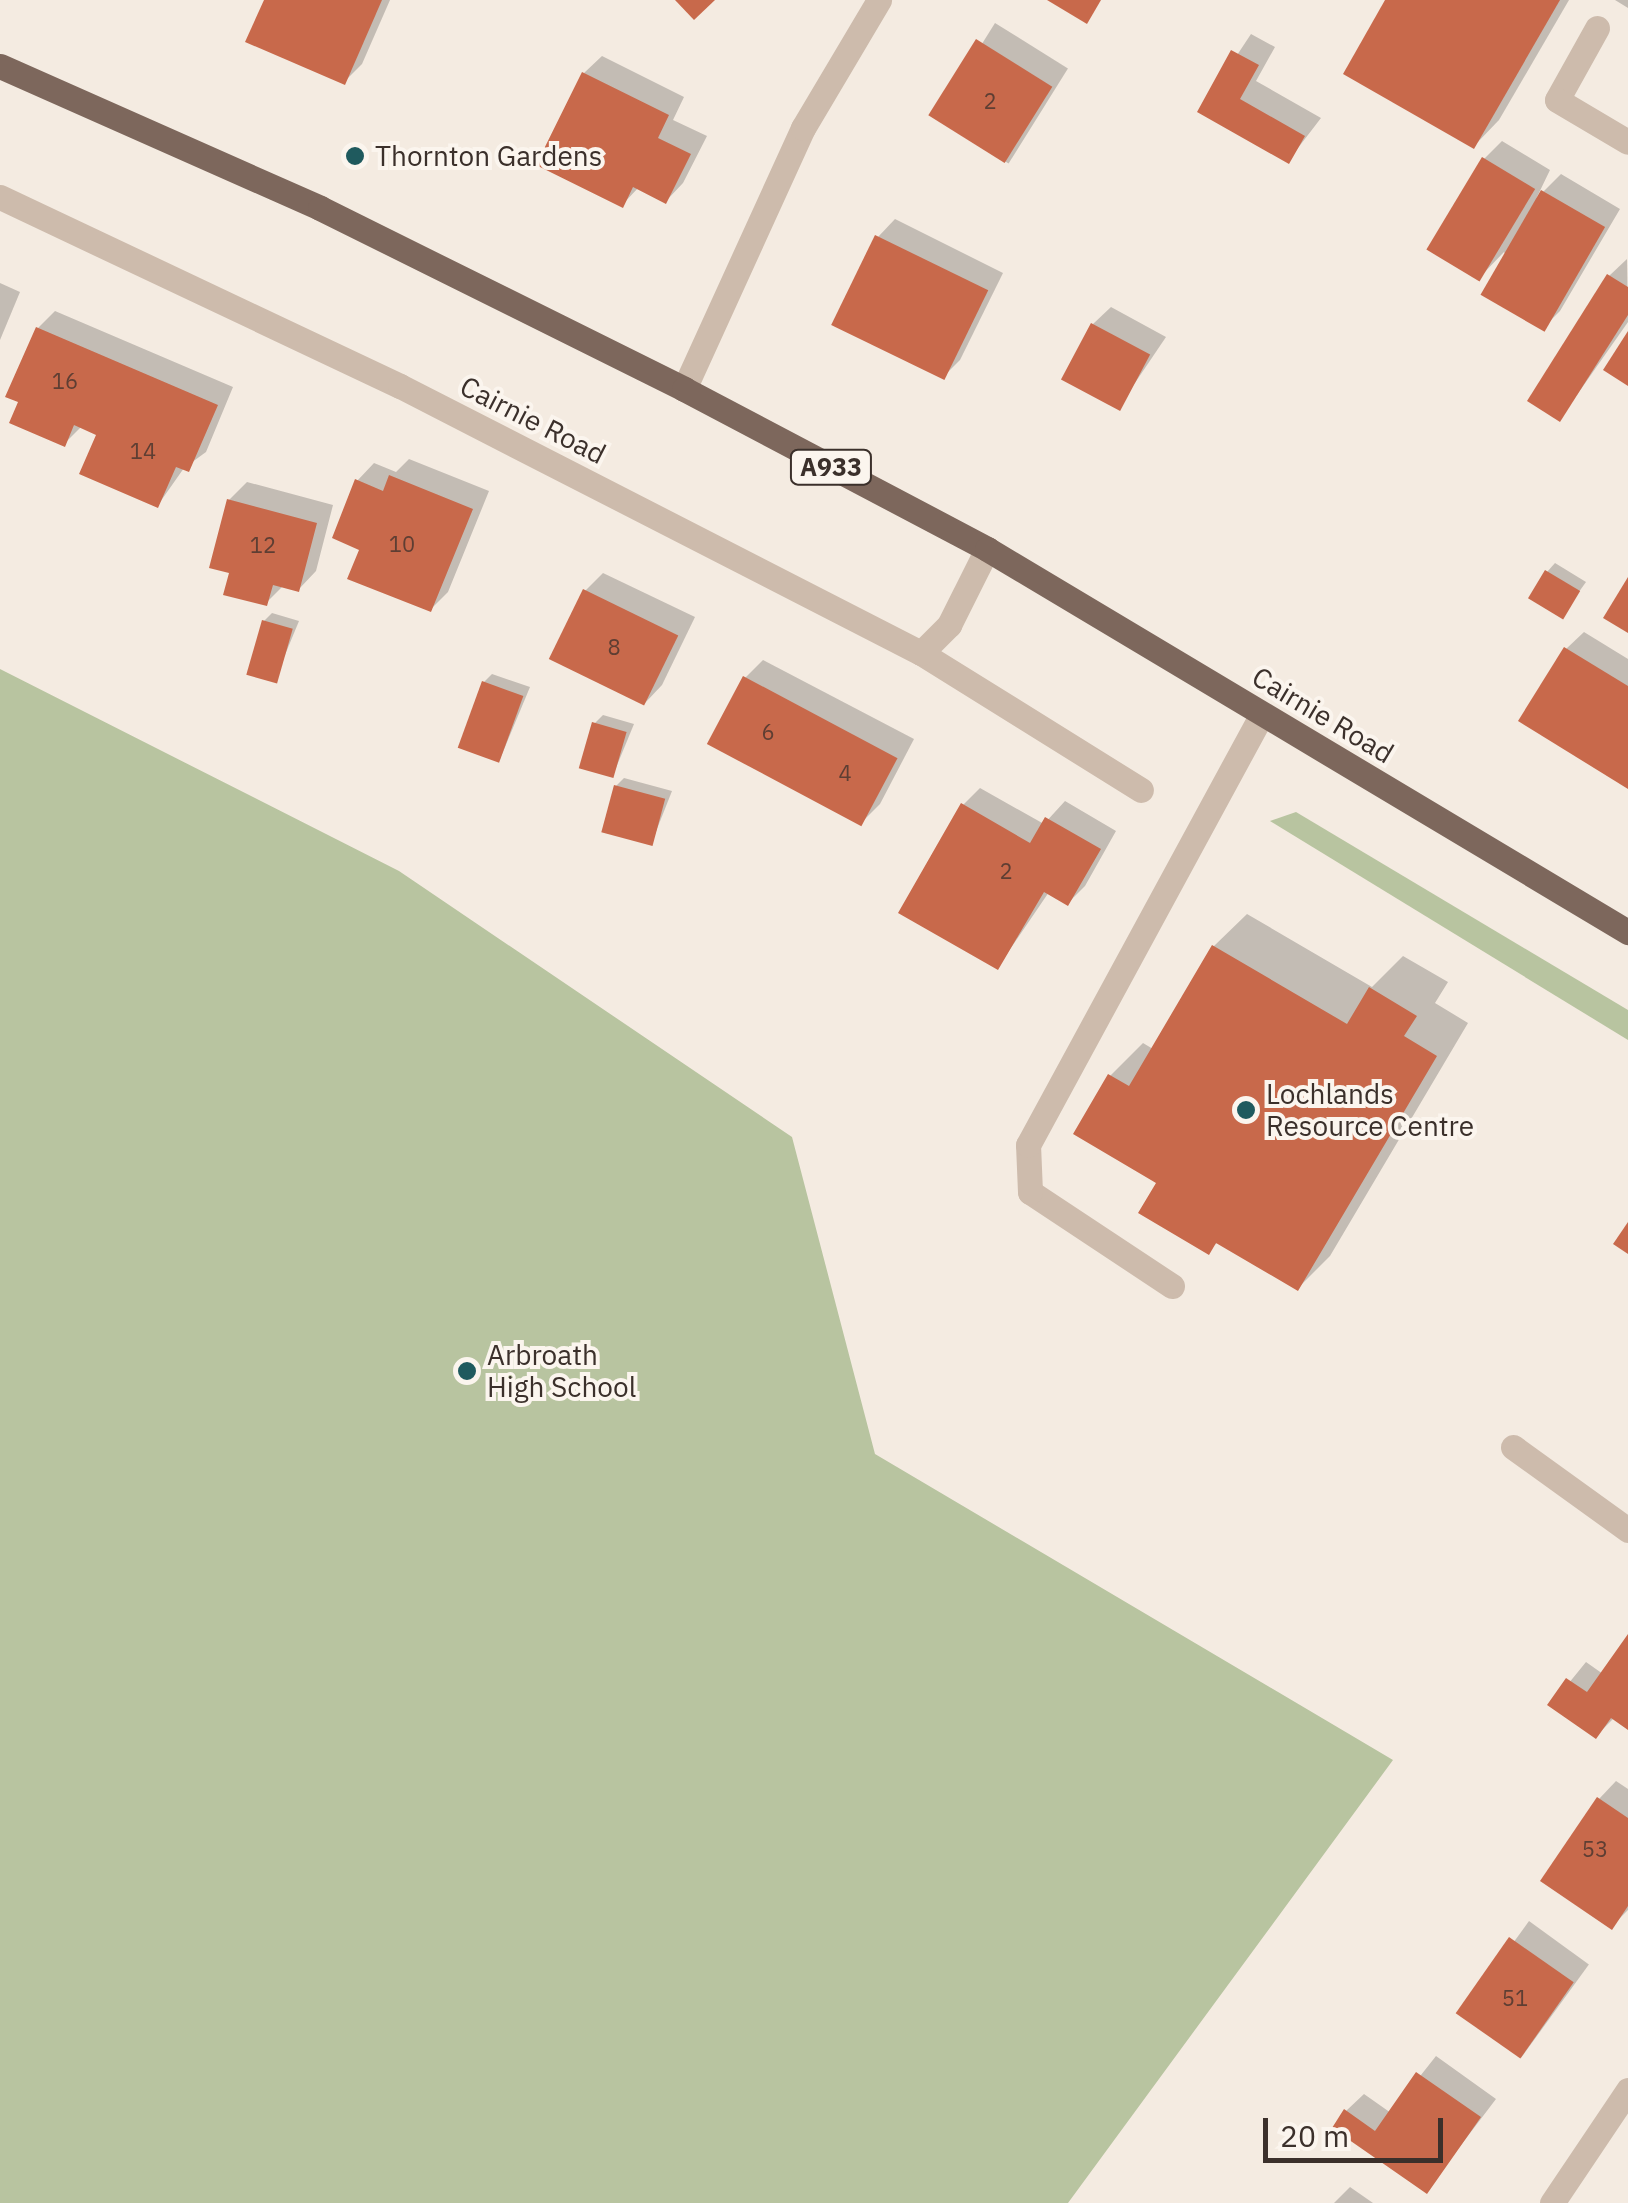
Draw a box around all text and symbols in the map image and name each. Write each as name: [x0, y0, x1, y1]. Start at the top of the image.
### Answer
house number: 2: [983, 88, 997, 114]
place label: Thornton Gardens: [375, 139, 602, 173]
marker: Thornton Gardens: [344, 145, 366, 167]
house number: 16: [52, 368, 78, 394]
street label: Cairnie Road: [455, 369, 611, 471]
house number: 14: [130, 438, 156, 464]
road number: A933: [788, 447, 874, 487]
house number: 10: [389, 531, 415, 557]
house number: 12: [250, 532, 276, 558]
house number: 8: [607, 634, 621, 660]
street label: Cairnie Road: [1246, 660, 1400, 770]
house number: 6: [761, 719, 775, 745]
house number: 4: [838, 760, 852, 786]
house number: 2: [999, 858, 1013, 884]
place label: Lochlands Resource Centre: [1266, 1077, 1474, 1143]
marker: Lochlands Resource Centre: [1235, 1099, 1257, 1121]
place label: Arbroath High School: [487, 1338, 636, 1404]
marker: Arbroath High School: [456, 1360, 478, 1382]
house number: 53: [1582, 1836, 1608, 1862]
house number: 51: [1502, 1985, 1528, 2011]
scale bar: [1268, 2098, 1448, 2160]
text: 20 m: [1280, 2116, 1349, 2155]

